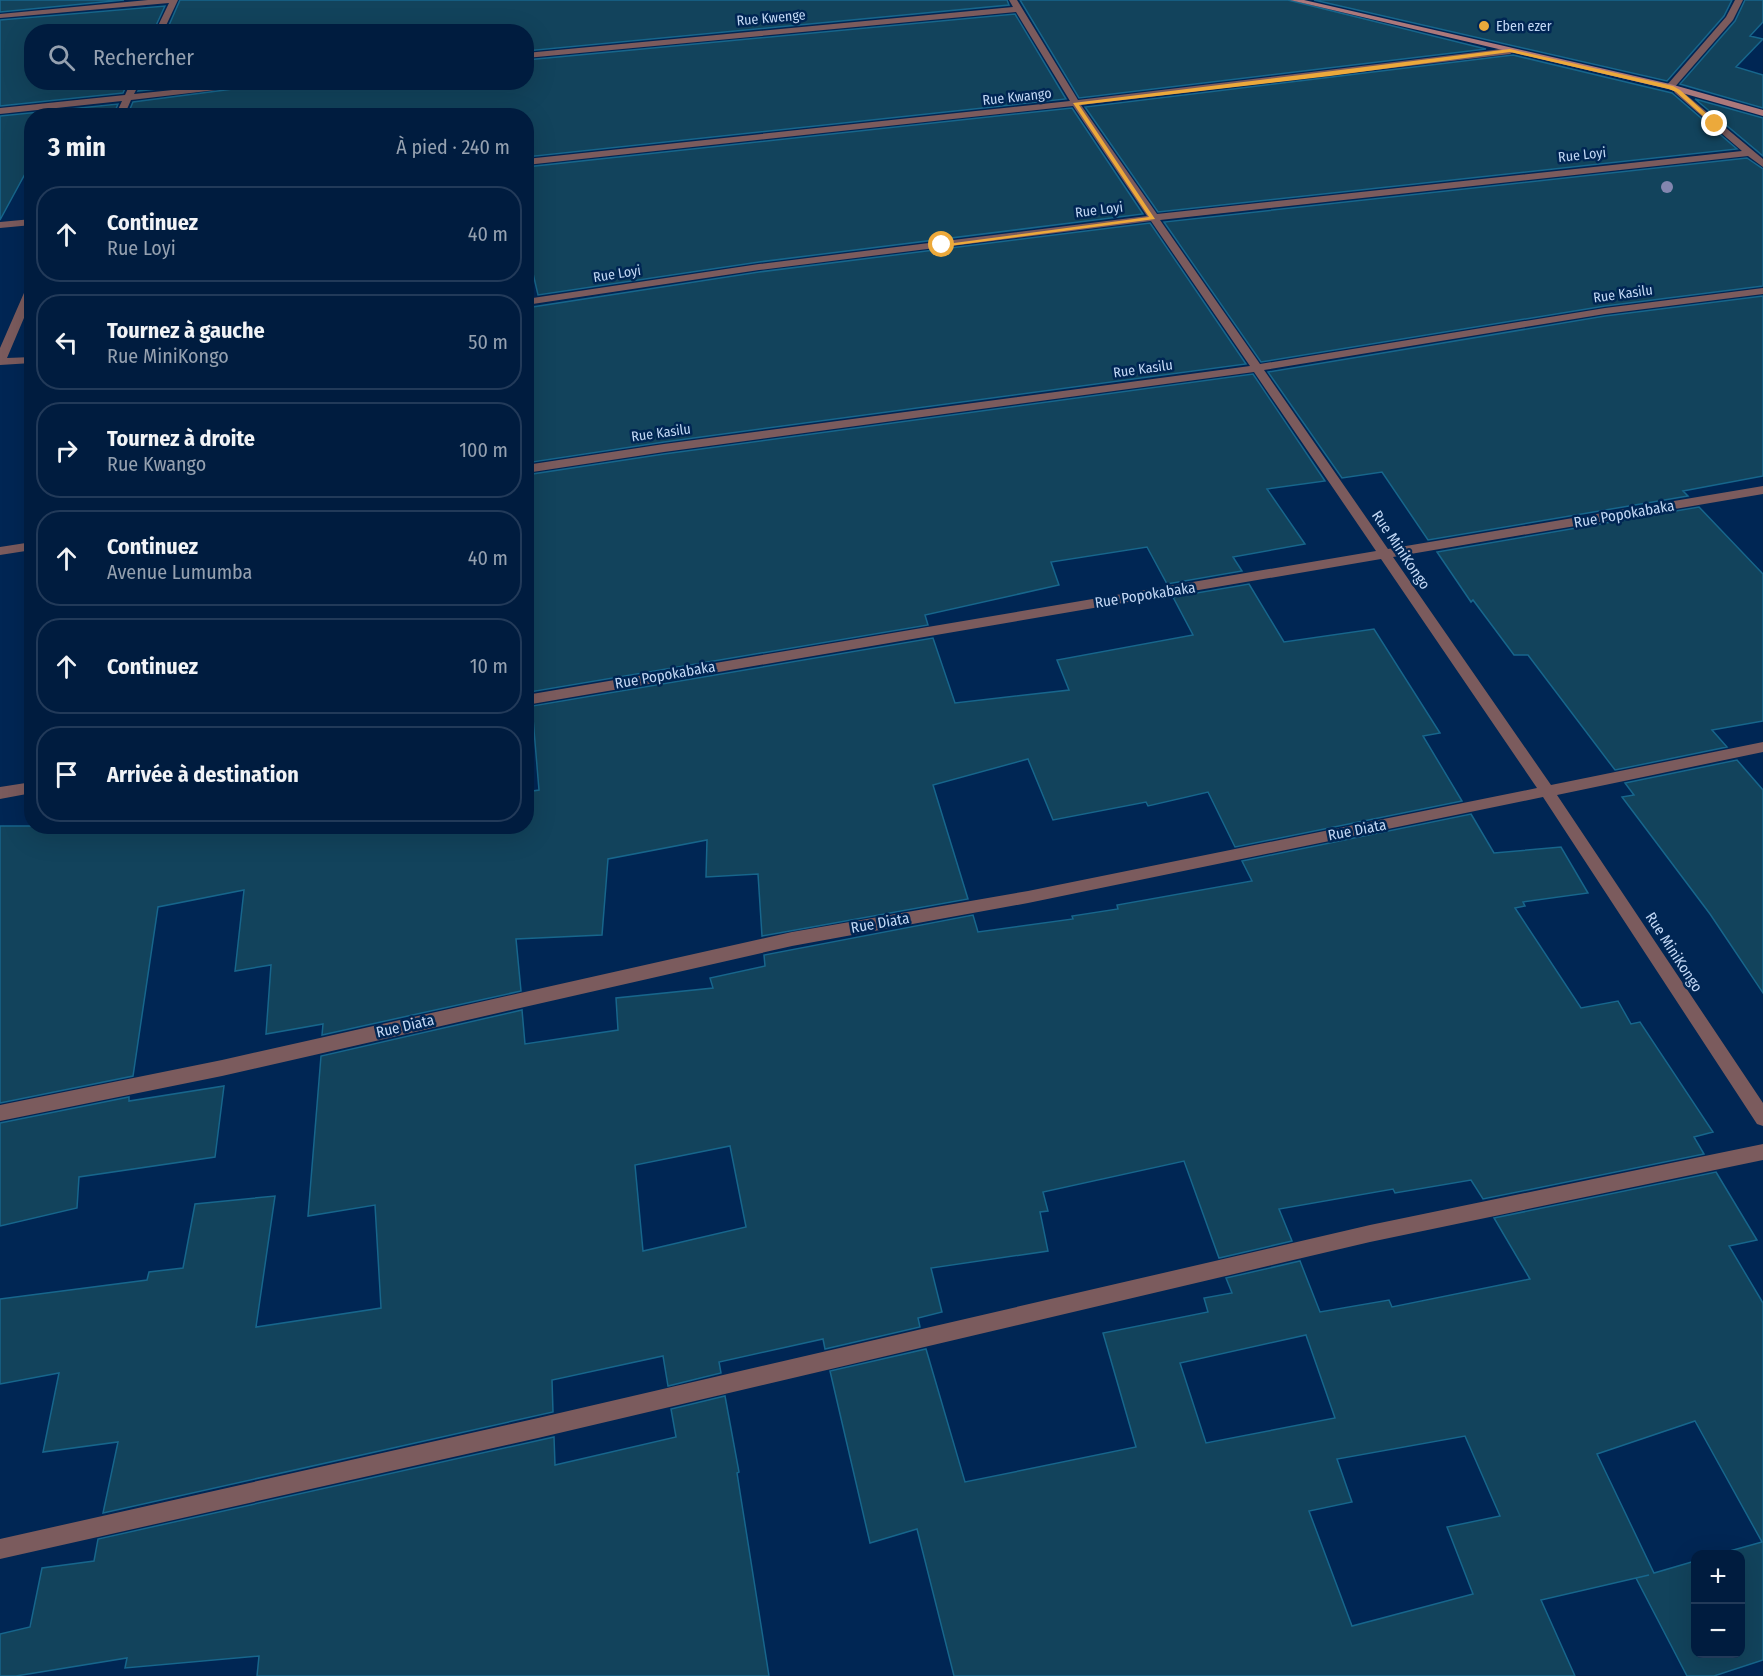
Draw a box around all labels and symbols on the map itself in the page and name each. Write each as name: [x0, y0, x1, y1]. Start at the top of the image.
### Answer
street label: Rue Kwenge: [736, 7, 806, 29]
place label: Eben ezer: [1496, 18, 1552, 35]
marker: Eben ezer: [1477, 19, 1491, 33]
street label: Rue Kwango: [982, 85, 1052, 109]
route end: [1701, 110, 1727, 136]
street label: Rue Loyi: [1557, 144, 1607, 166]
street label: Rue Loyi: [1074, 199, 1124, 221]
route start: [928, 231, 954, 257]
street label: Rue Loyi: [592, 262, 642, 286]
street label: Rue Kasilu: [1592, 281, 1654, 307]
street label: Rue Kasilu: [1112, 356, 1174, 382]
street label: Rue Kasilu: [630, 420, 692, 446]
street label: Rue Popokabaka: [1572, 496, 1676, 532]
street label: Rue MiniKongo: [1368, 507, 1434, 593]
street label: Rue Popokabaka: [1093, 578, 1197, 612]
street label: Rue Popokabaka: [613, 657, 717, 693]
street label: Rue Diata: [1326, 816, 1388, 844]
street label: Rue Diata: [849, 909, 911, 937]
street label: Rue MiniKongo: [1642, 909, 1706, 995]
street label: Rue Diata: [374, 1011, 436, 1041]

